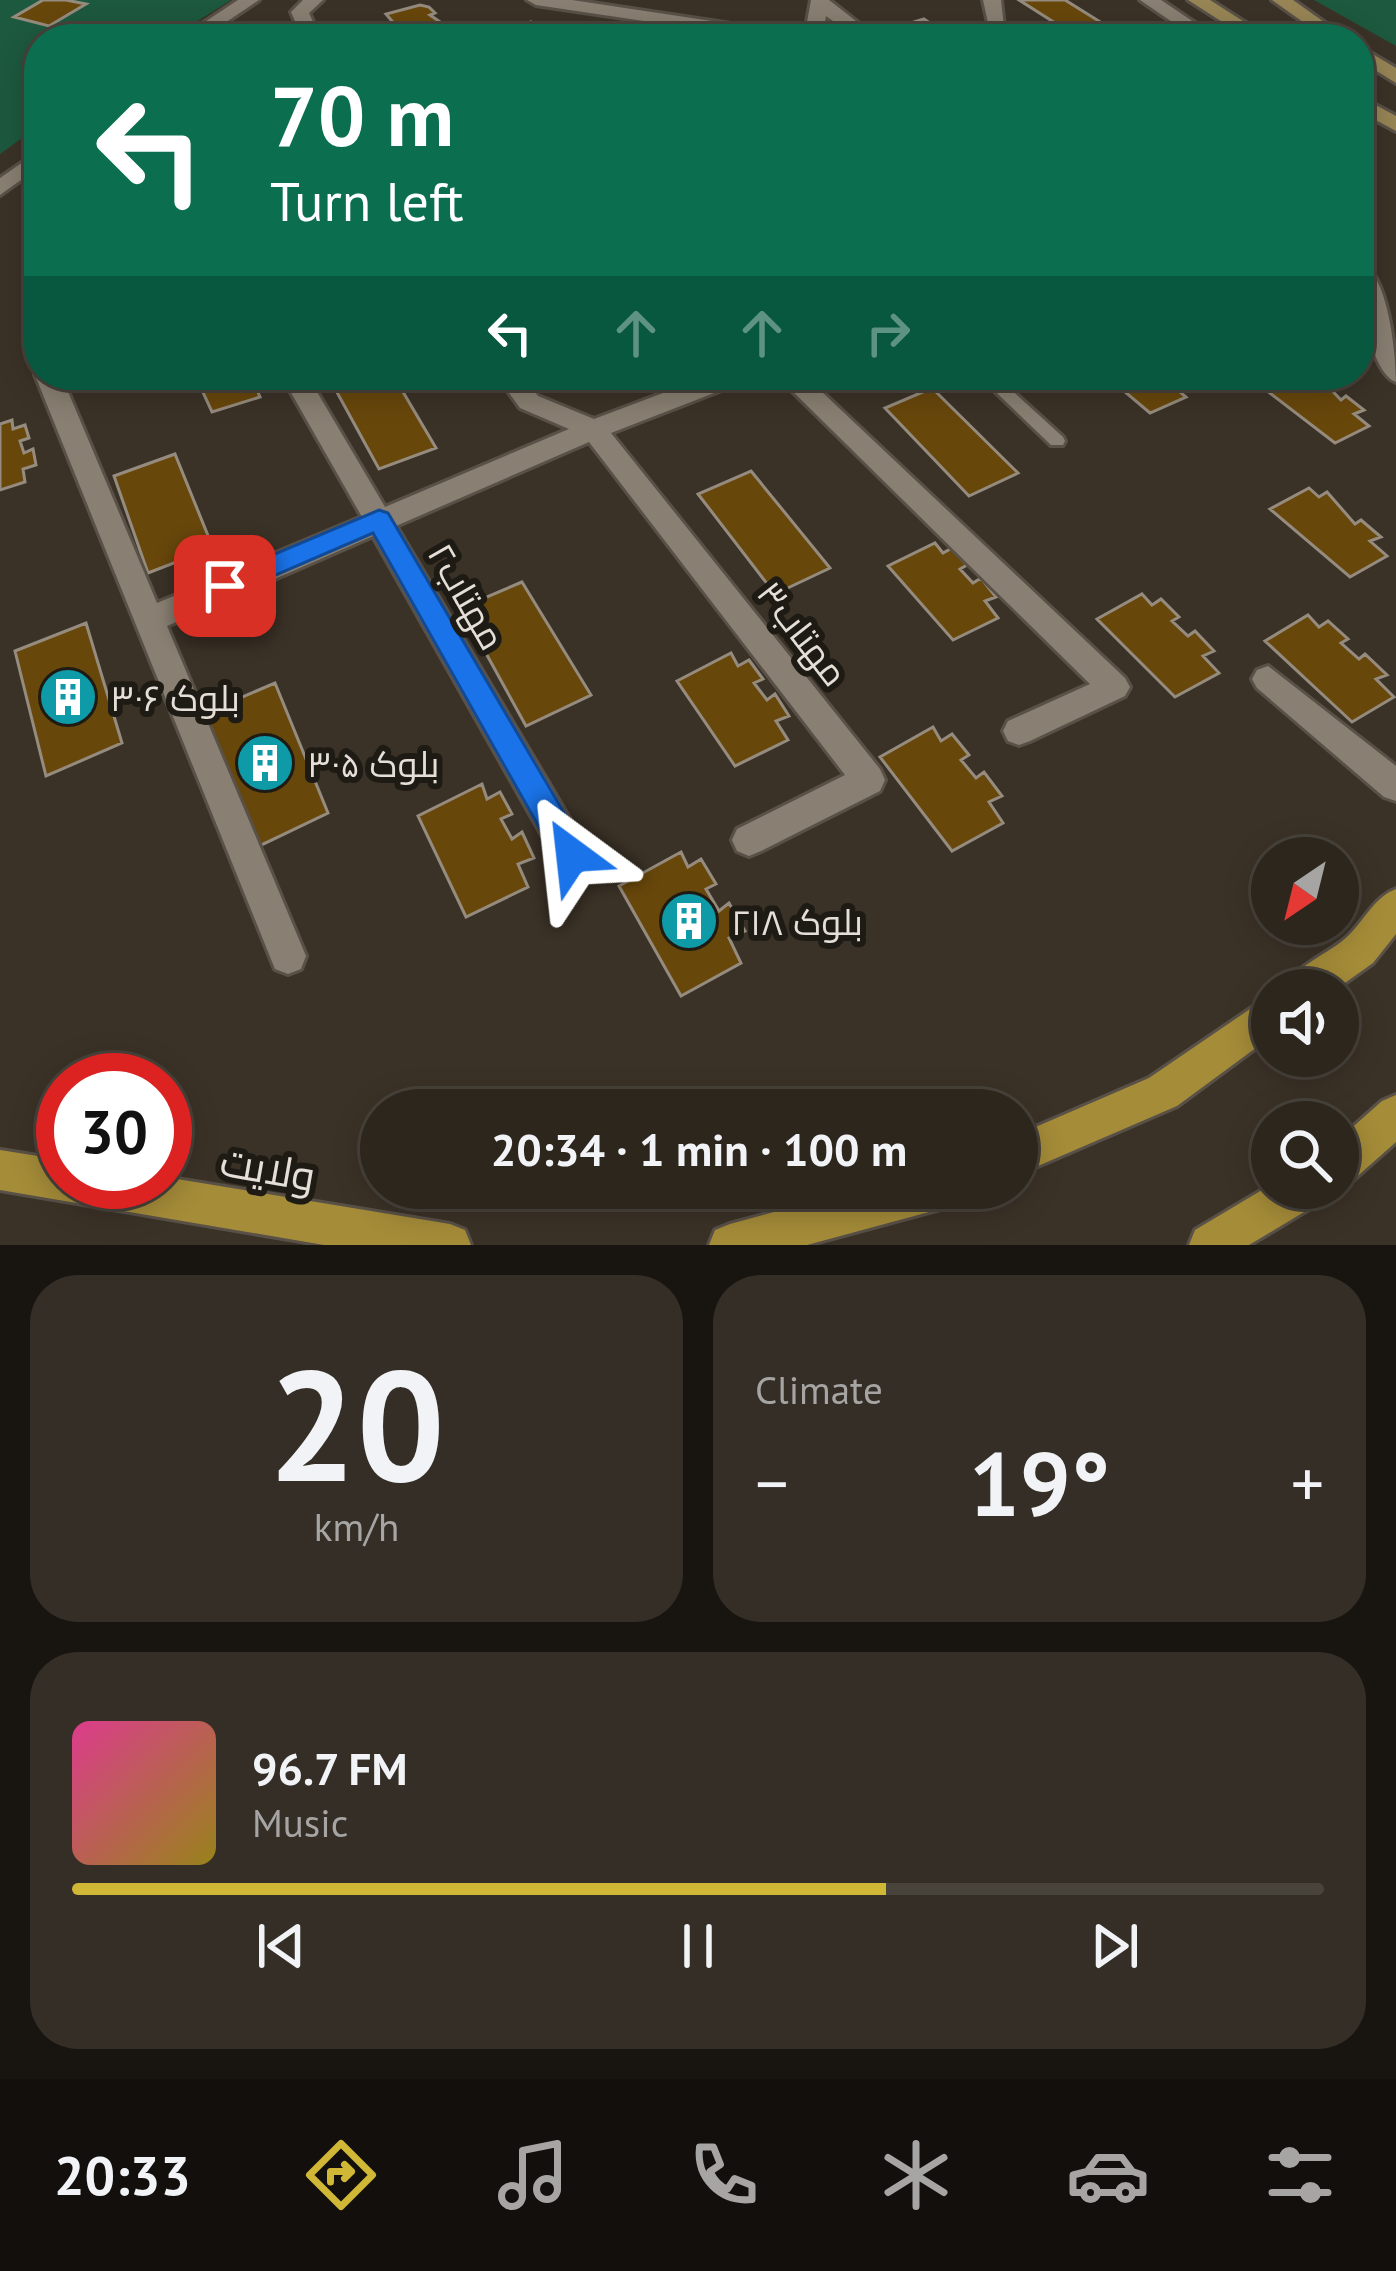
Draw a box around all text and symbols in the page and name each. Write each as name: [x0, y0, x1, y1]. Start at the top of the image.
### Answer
text: 70 m: [270, 60, 454, 169]
icon: left: [72, 72, 228, 228]
text: Turn left: [270, 166, 464, 236]
icon: left: [477, 300, 543, 366]
icon: ahead: [603, 300, 669, 366]
icon: ahead: [729, 300, 795, 366]
icon: right: [855, 300, 921, 366]
street label: مهتاب۲: [418, 534, 516, 658]
pin: [174, 535, 276, 637]
icon: arrive: [192, 553, 258, 619]
street label: مهتاب۳: [747, 571, 859, 695]
building icon: بلوک ۳۰۶: [37, 666, 99, 728]
place label: بلوک ۳۰۶: [110, 674, 240, 721]
building icon: بلوک ۳۰۵: [234, 732, 296, 794]
place label: بلوک ۳۰۵: [307, 740, 439, 787]
position arrow: [509, 792, 635, 918]
north arrow: [1251, 837, 1359, 945]
map controls: [1251, 837, 1359, 1209]
building icon: بلوک ۲۱۸: [658, 890, 720, 952]
place label: بلوک ۲۱۸: [731, 898, 863, 945]
button: sound: [1251, 969, 1359, 1077]
speed limit sign: 30: [36, 1053, 192, 1209]
button: search: [1251, 1101, 1359, 1209]
text: 20:34 · 1 min · 100 m: [491, 1120, 907, 1178]
street label: ولایت: [216, 1133, 320, 1203]
text: 20: [268, 1322, 445, 1524]
text: Climate: [755, 1364, 883, 1415]
text: 19°: [969, 1424, 1110, 1541]
text: −: [755, 1440, 788, 1525]
text: +: [1291, 1440, 1324, 1525]
text: km/h: [314, 1501, 399, 1552]
text: 96.7 FM: [252, 1739, 407, 1797]
text: Music: [252, 1797, 348, 1848]
icon: previous: [248, 1913, 314, 1979]
icon: pause: [665, 1913, 731, 1979]
icon: next: [1082, 1913, 1148, 1979]
icon: directions: [299, 2133, 383, 2217]
icon: music: [491, 2133, 575, 2217]
icon: phone: [682, 2133, 766, 2217]
icon: climate: [874, 2133, 958, 2217]
icon: car: [1066, 2133, 1150, 2217]
icon: filters: [1258, 2133, 1342, 2217]
text: 20:33: [54, 2140, 191, 2210]

